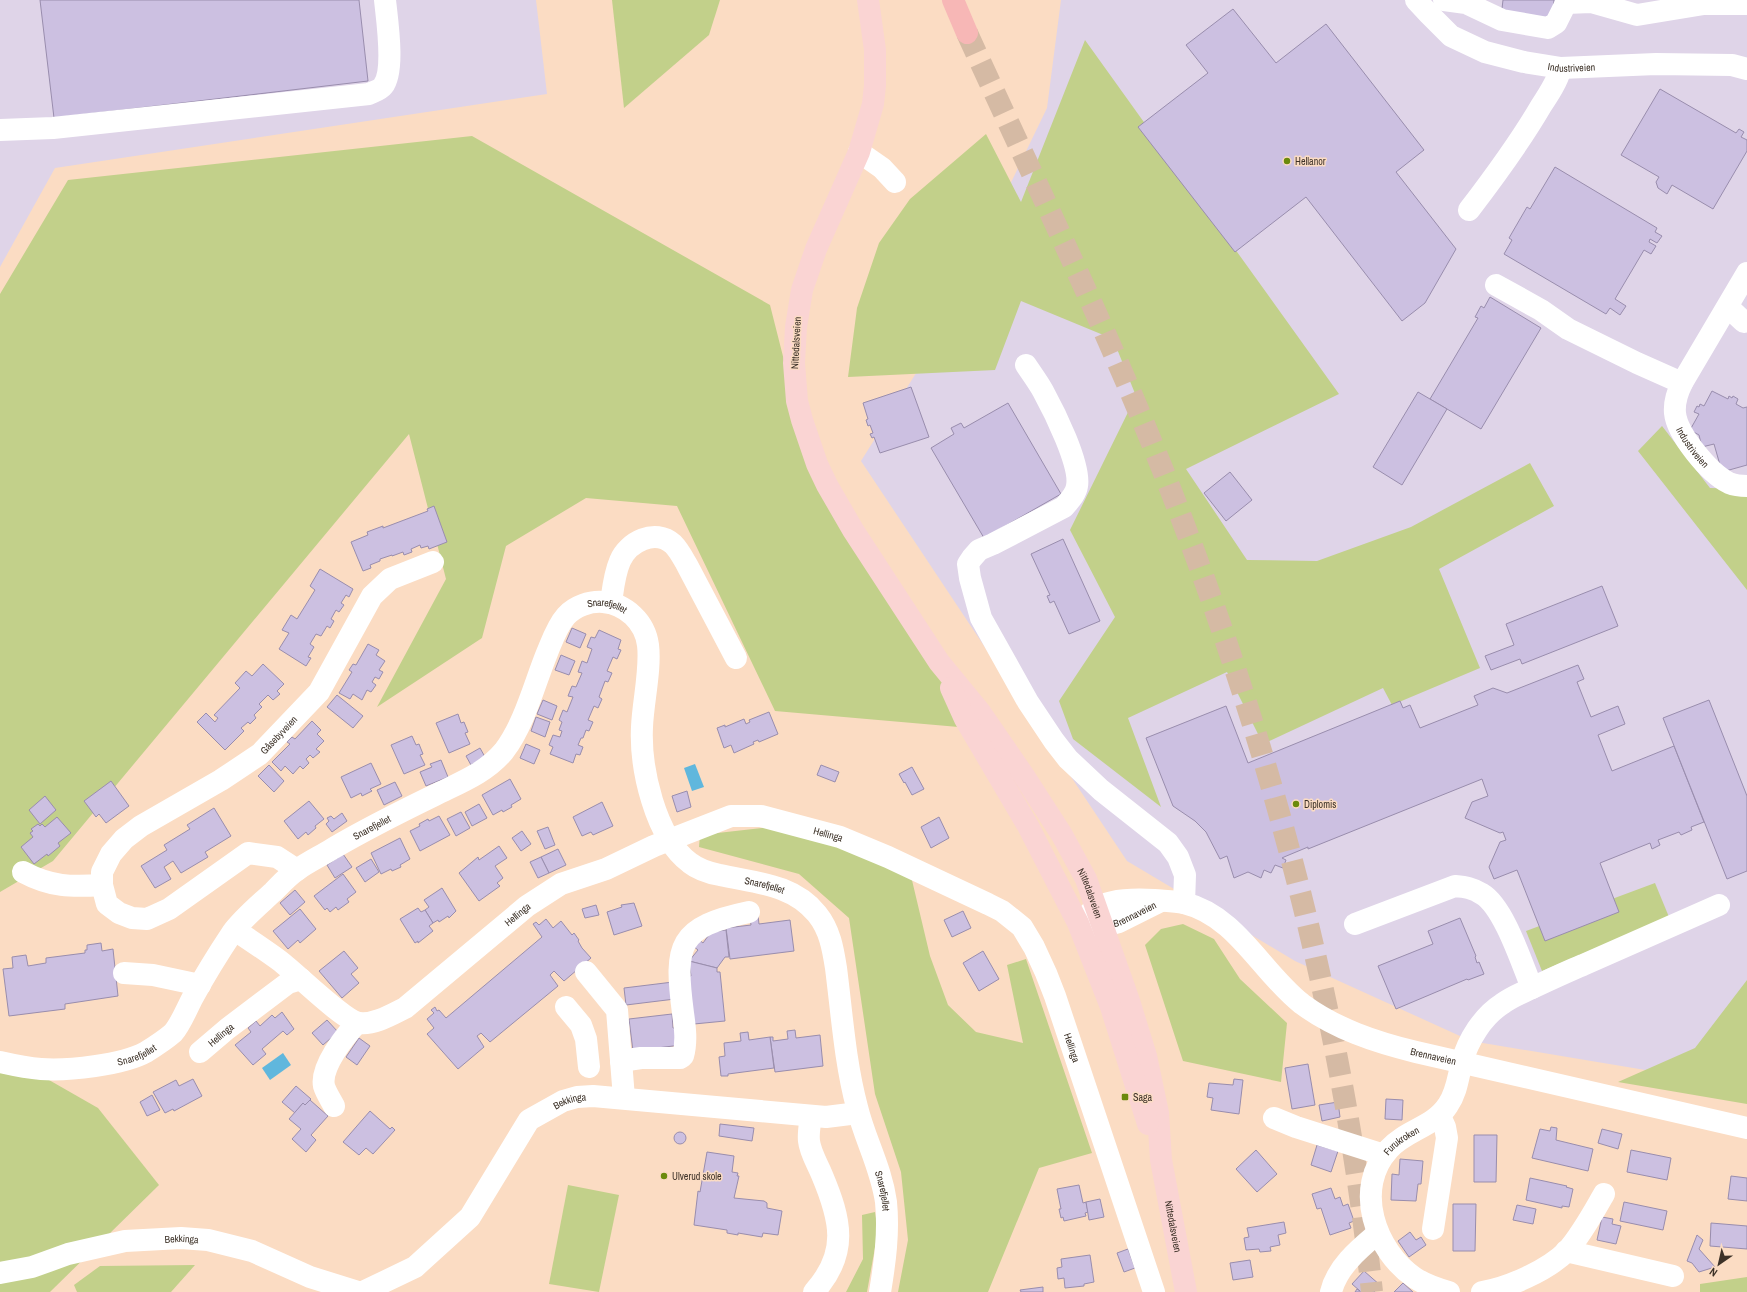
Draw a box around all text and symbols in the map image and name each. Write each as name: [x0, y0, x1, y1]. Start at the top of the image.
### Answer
street label: Industriveien: [1547, 59, 1595, 75]
place label: Hellanor: [1295, 155, 1326, 168]
marker: Hellanor: [1282, 156, 1292, 166]
street label: Nittedalsveien: [788, 316, 804, 370]
street label: Industriveien: [1674, 425, 1712, 470]
street label: Snarefjellet: [586, 595, 630, 616]
street label: Gåsebyveien: [257, 713, 300, 757]
place label: Diplomis: [1304, 798, 1336, 811]
marker: Diplomis: [1291, 799, 1301, 809]
street label: Snarefjellet: [350, 811, 393, 842]
street label: Hellinga: [812, 824, 846, 844]
street label: Nittedalsveien: [1075, 866, 1106, 920]
street label: Snarefjellet: [743, 873, 787, 897]
street label: Brennaveien: [1112, 898, 1158, 930]
street label: Hellinga: [502, 899, 533, 929]
street label: Hellinga: [205, 1020, 237, 1049]
street label: Hellinga: [1061, 1031, 1083, 1064]
street label: Snarefjellet: [116, 1040, 159, 1068]
street label: Brennaveien: [1409, 1044, 1457, 1068]
street label: Bekkinga: [551, 1090, 587, 1112]
place label: Saga: [1133, 1091, 1153, 1104]
marker: Saga: [1120, 1092, 1130, 1102]
street label: Furukroken: [1380, 1123, 1421, 1158]
street label: Snarefjellet: [872, 1169, 893, 1212]
place label: Ulverud skole: [672, 1170, 722, 1183]
marker: Ulverud skole: [659, 1171, 669, 1181]
street label: Nittedalsveien: [1162, 1199, 1185, 1253]
street label: Bekkinga: [164, 1231, 200, 1246]
north arrow: [1699, 1244, 1739, 1284]
text: N: [1707, 1265, 1720, 1280]

